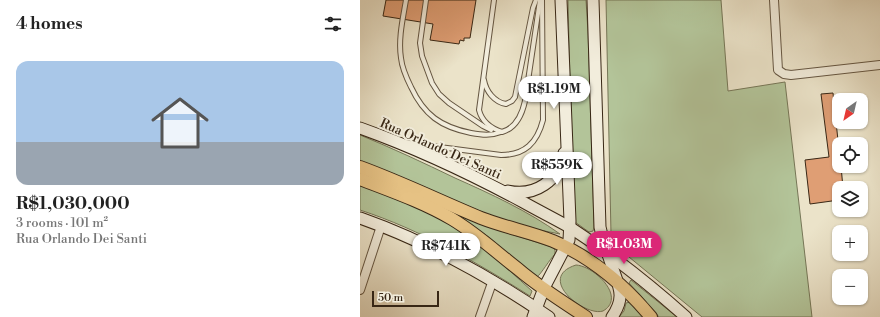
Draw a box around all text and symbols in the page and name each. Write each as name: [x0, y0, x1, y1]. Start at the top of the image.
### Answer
text: 4 homes: [16, 13, 83, 35]
icon: filters: [322, 13, 344, 35]
pin: R$1.19M: [517, 76, 591, 110]
text: R$1.19M: [527, 81, 581, 97]
icon: home: [144, 87, 216, 159]
north arrow: [832, 93, 868, 129]
map controls: [832, 93, 868, 305]
street label: Rua Orlando Dei Santi: [377, 115, 504, 183]
button: locate: [832, 137, 868, 173]
pin: R$559K: [524, 152, 590, 186]
text: R$559K: [531, 157, 583, 173]
button: layers: [832, 181, 868, 217]
text: R$1,030,000: [16, 193, 130, 215]
text: 3 rooms · 101 m²: [16, 215, 108, 231]
button: +: [832, 225, 868, 261]
text: Rua Orlando Dei Santi: [16, 231, 147, 247]
pin: R$1.03M: [587, 231, 661, 265]
pin: R$741K: [413, 233, 479, 267]
text: R$1.03M: [596, 236, 652, 252]
text: R$741K: [421, 238, 471, 254]
button: −: [832, 269, 868, 305]
scale bar: [372, 289, 439, 308]
text: 50 m: [378, 291, 403, 305]

